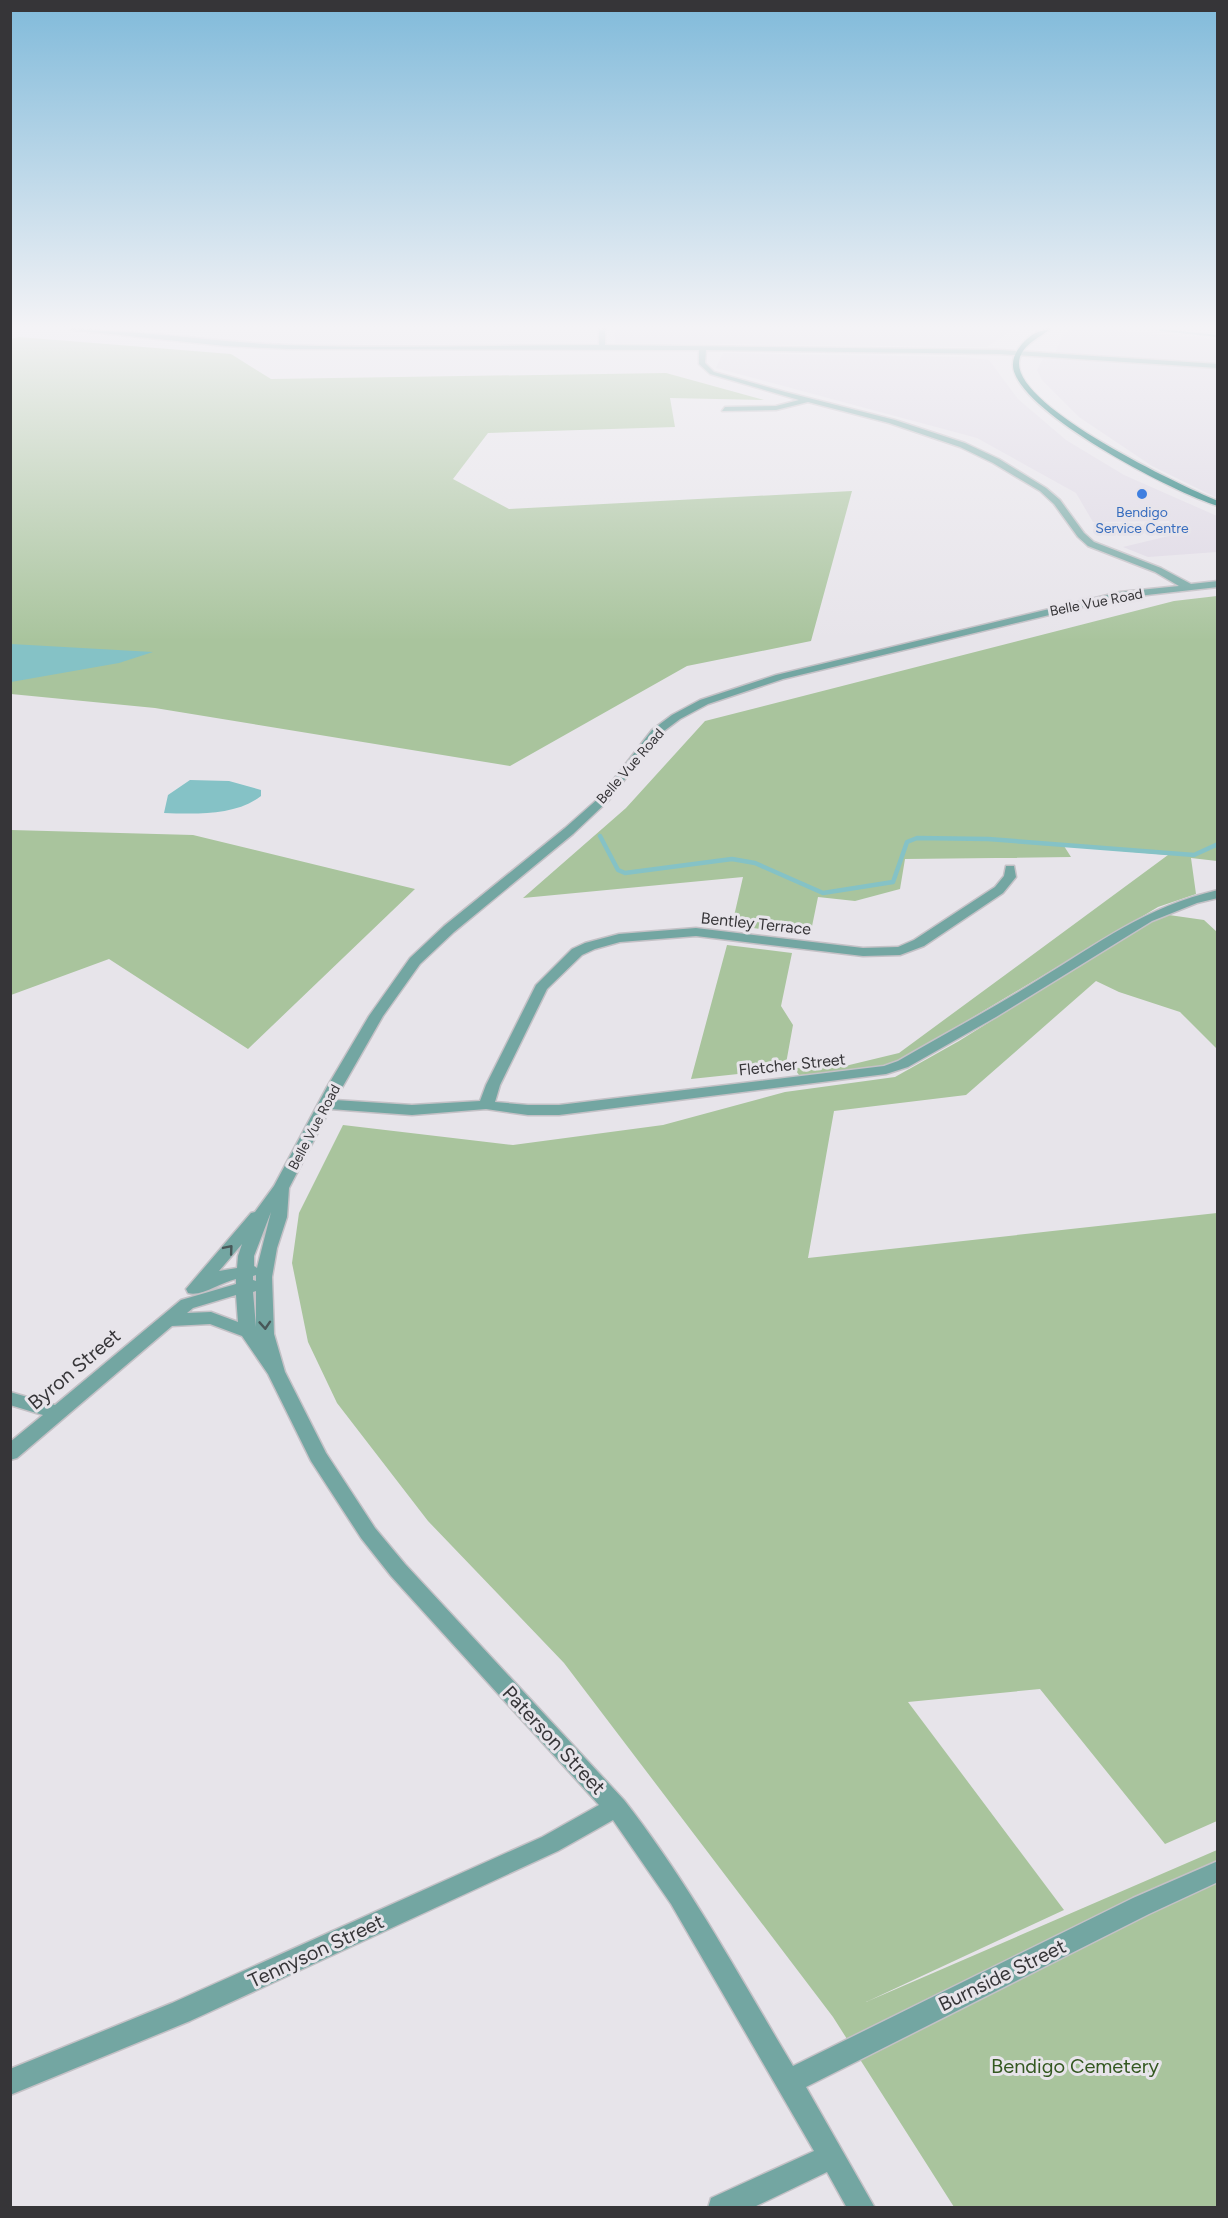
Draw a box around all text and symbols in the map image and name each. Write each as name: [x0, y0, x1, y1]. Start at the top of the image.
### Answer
marker: Bendigo Service Centre: [1135, 487, 1149, 501]
place label: Bendigo Service Centre: [1095, 504, 1189, 537]
street label: Belle Vue Road: [1048, 585, 1144, 620]
street label: Belle Vue Road: [593, 725, 668, 807]
street label: Bentley Terrace: [700, 908, 812, 939]
street label: Fletcher Street: [738, 1049, 846, 1080]
street label: Belle Vue Road: [285, 1082, 344, 1173]
one-way arrow: [221, 1245, 232, 1256]
one-way arrow: [258, 1321, 271, 1330]
street label: Byron Street: [23, 1323, 125, 1415]
street label: Paterson Street: [498, 1681, 610, 1799]
street label: Tennyson Street: [245, 1909, 387, 1993]
street label: Burnside Street: [934, 1934, 1070, 2016]
park label: Bendigo Cemetery: [991, 2054, 1159, 2078]

